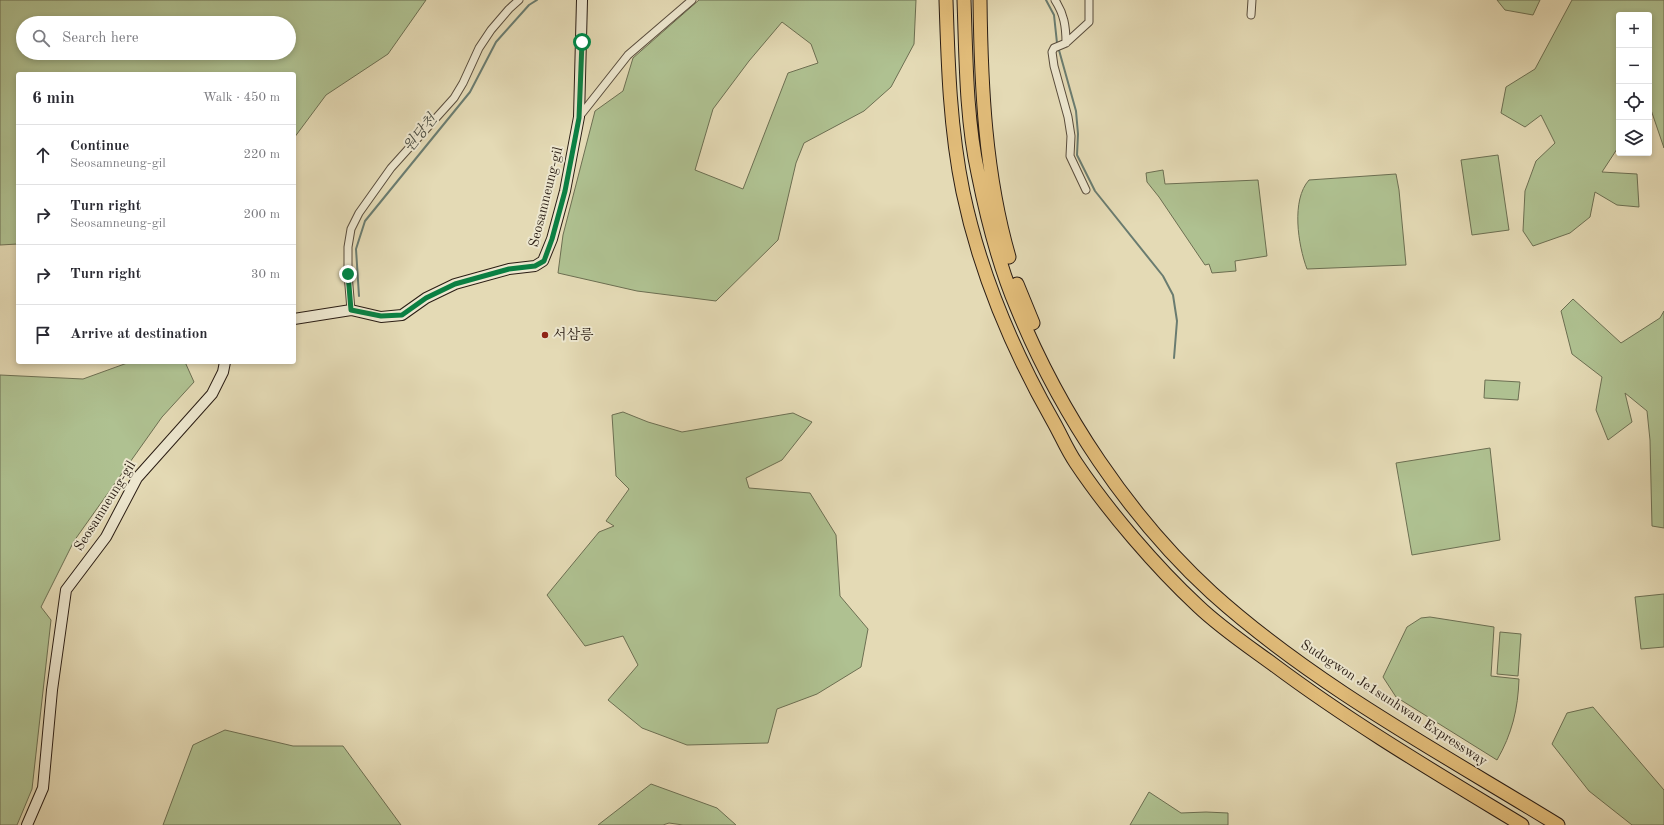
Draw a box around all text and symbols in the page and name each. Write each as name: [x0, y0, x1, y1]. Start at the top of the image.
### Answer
map controls: [1616, 12, 1652, 156]
button: +: [1616, 12, 1652, 48]
search box: [16, 16, 296, 60]
icon: search: [30, 27, 52, 49]
text: Search here: [62, 31, 139, 46]
route start: [573, 33, 591, 51]
button: −: [1616, 48, 1652, 84]
button: locate: [1616, 84, 1652, 120]
text: 6 min: [32, 90, 75, 107]
text: Walk · 450 m: [203, 91, 280, 104]
water label: 원당천: [400, 110, 441, 156]
button: layers: [1616, 120, 1652, 156]
text: Continue: [70, 139, 129, 154]
icon: ahead: [32, 144, 54, 166]
street label: Seosamneung-gil: [527, 145, 565, 249]
text: 220 m: [243, 148, 280, 161]
text: Seosamneung-gil: [70, 157, 166, 170]
text: Turn right: [70, 199, 141, 214]
icon: right: [32, 204, 54, 226]
text: 200 m: [243, 208, 280, 221]
text: Seosamneung-gil: [70, 217, 166, 230]
icon: right: [32, 264, 54, 286]
route end: [339, 265, 357, 283]
text: Turn right: [70, 267, 141, 282]
text: 30 m: [251, 268, 280, 281]
icon: arrive: [32, 324, 54, 346]
text: Arrive at destination: [70, 327, 208, 342]
place label: 서삼릉: [553, 327, 594, 342]
marker: 서삼릉: [540, 330, 550, 340]
street label: Seosamneung-gil: [72, 458, 138, 553]
street label: Sudogwon Je1sunhwan Expressway: [1298, 637, 1490, 769]

